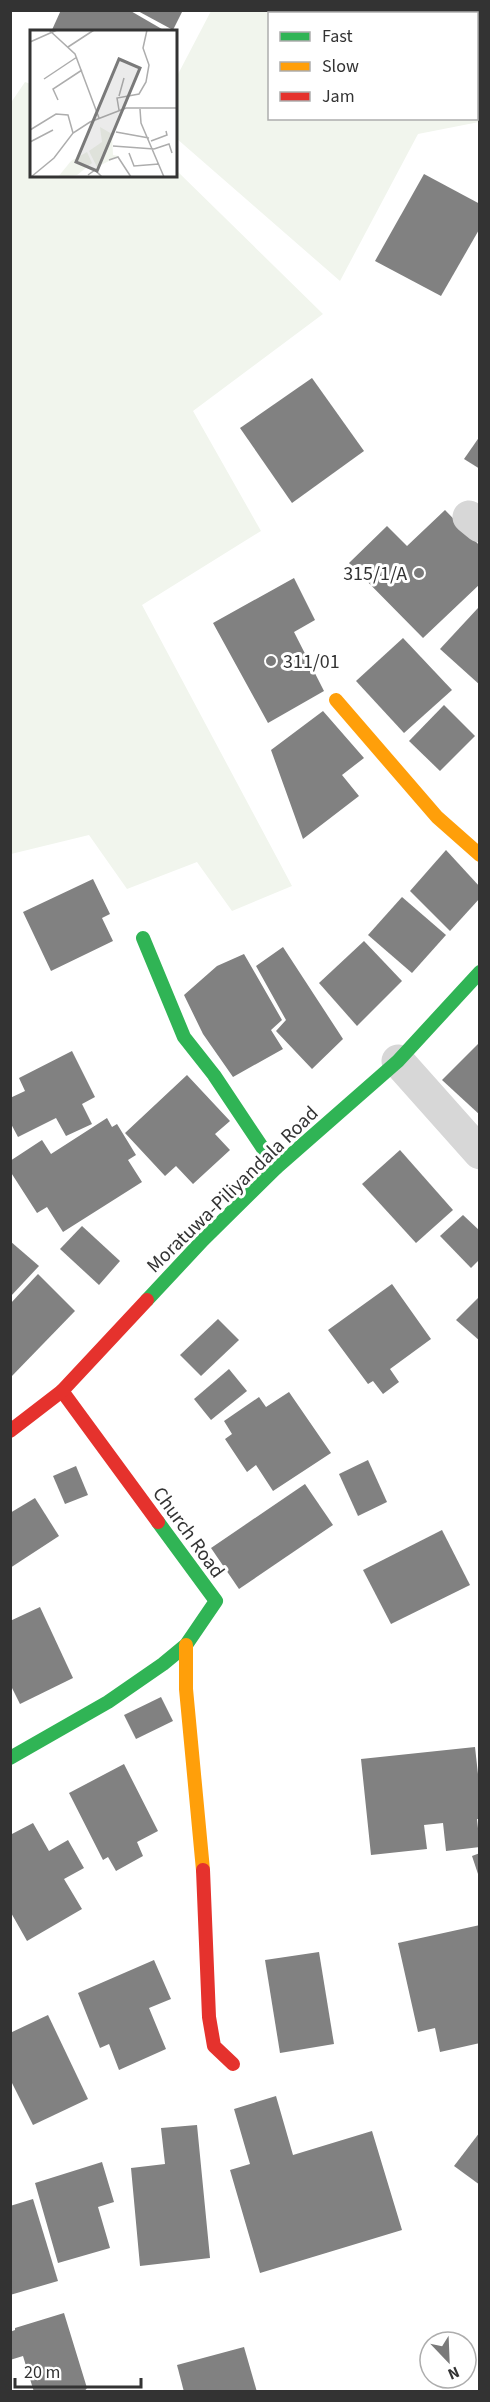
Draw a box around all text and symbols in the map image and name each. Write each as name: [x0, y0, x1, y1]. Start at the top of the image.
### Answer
legend: [268, 12, 478, 120]
text: Fast: [322, 24, 353, 49]
inset map: [30, 30, 177, 177]
text: Slow: [322, 54, 359, 79]
text: Jam: [322, 84, 355, 109]
place label: 315/1/A: [343, 560, 407, 588]
marker: 315/1/A: [412, 566, 426, 580]
place label: 311/01: [283, 648, 340, 676]
marker: 311/01: [264, 654, 278, 668]
street label: Moratuwa-Piliyandala Road: [141, 1100, 325, 1279]
street label: Church Road: [145, 1481, 231, 1584]
north arrow: [418, 2330, 478, 2390]
scale bar: [15, 2351, 141, 2389]
text: 20 m: [24, 2360, 60, 2385]
text: N: [444, 2361, 463, 2385]

